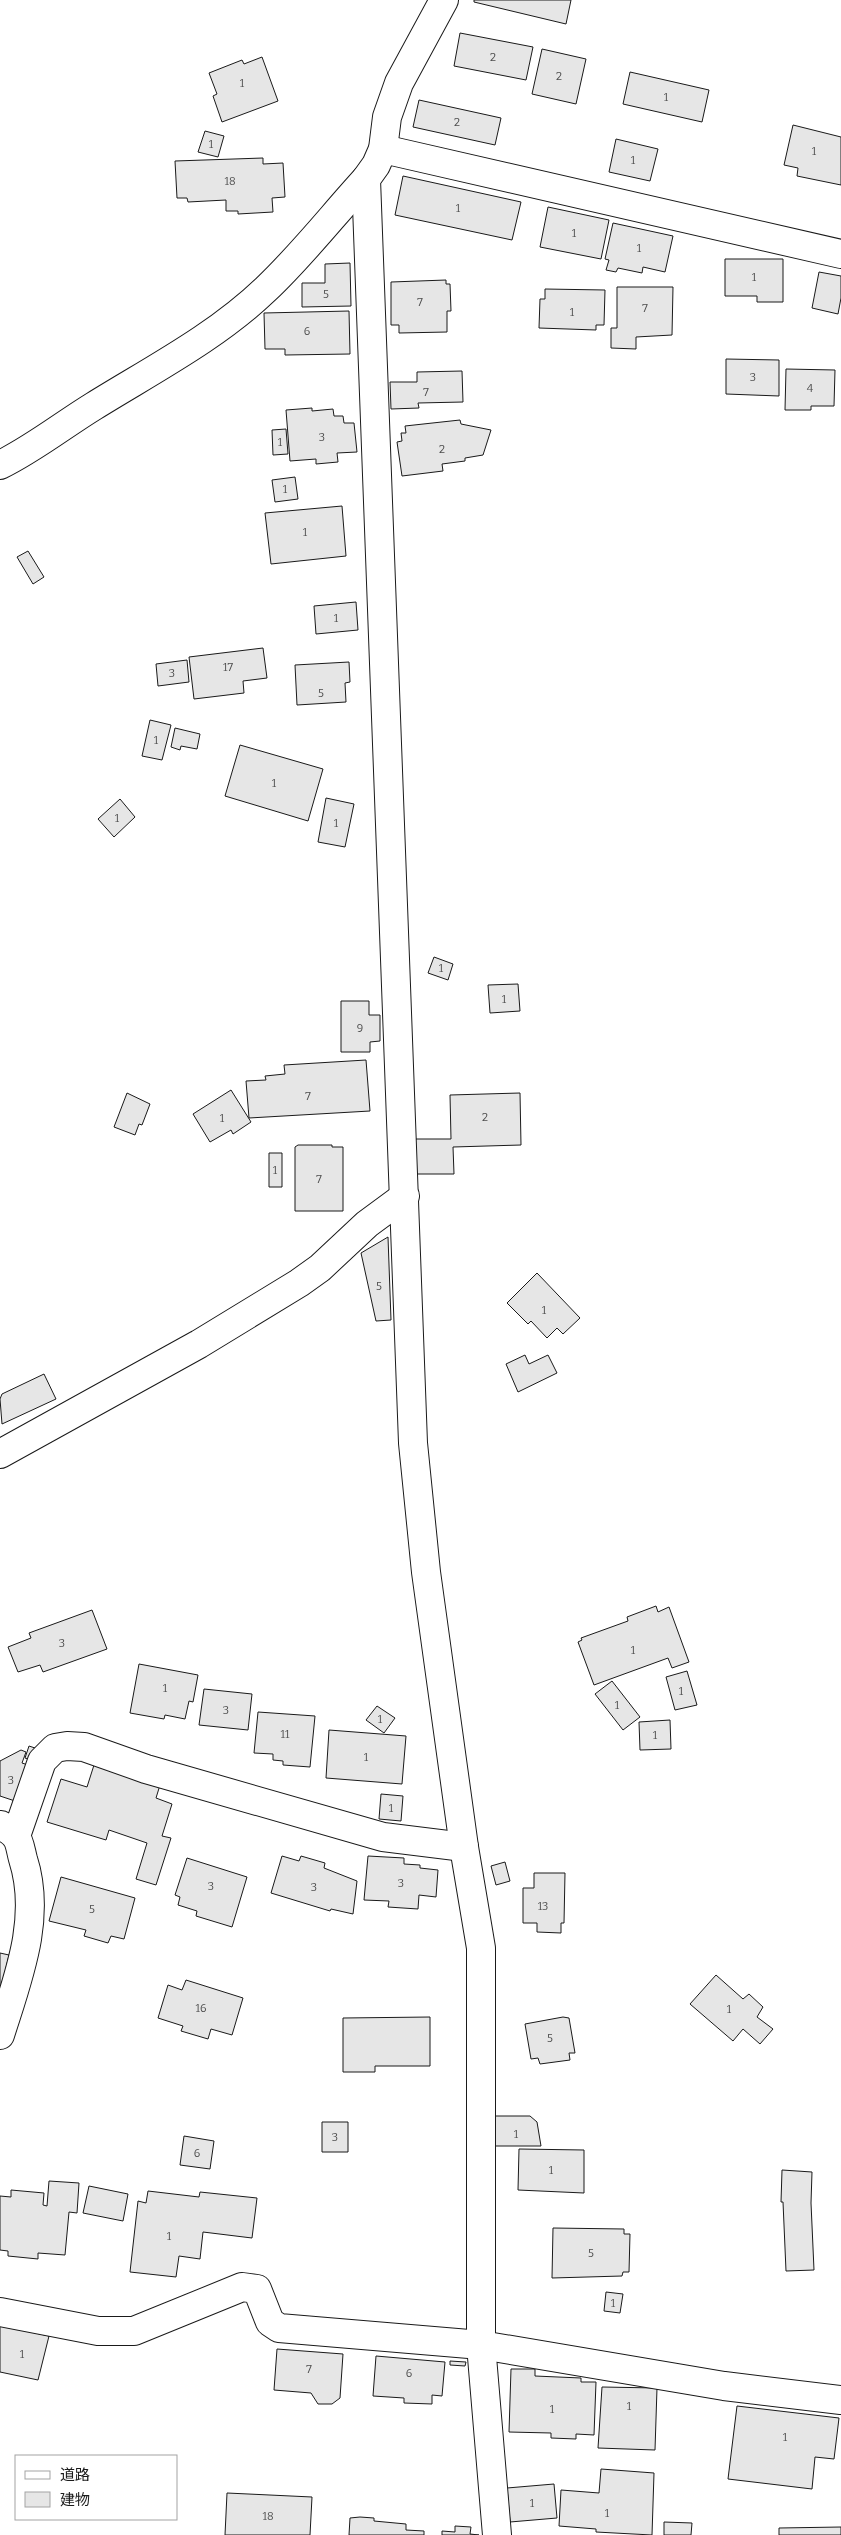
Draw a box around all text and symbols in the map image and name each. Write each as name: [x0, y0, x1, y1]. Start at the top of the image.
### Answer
house number: 2: [490, 51, 496, 64]
house number: 2: [556, 70, 562, 83]
house number: 1: [240, 77, 245, 90]
house number: 1: [664, 91, 669, 104]
house number: 2: [454, 116, 460, 129]
house number: 1: [209, 138, 214, 151]
house number: 1: [812, 145, 817, 158]
house number: 1: [631, 154, 636, 167]
house number: 18: [224, 175, 236, 188]
house number: 1: [456, 202, 461, 215]
house number: 1: [572, 227, 577, 240]
house number: 1: [637, 242, 642, 255]
house number: 1: [752, 271, 757, 284]
house number: 5: [323, 288, 329, 301]
house number: 7: [417, 296, 423, 309]
house number: 7: [642, 302, 648, 315]
house number: 1: [570, 306, 575, 319]
house number: 6: [304, 325, 310, 338]
house number: 3: [750, 371, 756, 384]
house number: 4: [807, 382, 814, 395]
house number: 7: [423, 386, 429, 399]
house number: 3: [319, 431, 325, 444]
house number: 1: [278, 436, 283, 449]
house number: 2: [439, 443, 445, 456]
house number: 1: [283, 483, 288, 496]
house number: 1: [303, 526, 308, 539]
house number: 1: [334, 612, 339, 625]
house number: 17: [223, 661, 233, 674]
house number: 3: [169, 667, 175, 680]
house number: 5: [318, 687, 324, 700]
house number: 1: [154, 734, 159, 747]
house number: 1: [272, 777, 277, 790]
house number: 1: [115, 812, 120, 825]
house number: 1: [334, 817, 339, 830]
house number: 1: [439, 962, 444, 975]
house number: 1: [502, 993, 507, 1006]
house number: 9: [357, 1022, 363, 1035]
house number: 7: [305, 1090, 311, 1103]
house number: 2: [482, 1111, 488, 1124]
house number: 1: [220, 1112, 225, 1125]
house number: 1: [273, 1164, 278, 1177]
house number: 7: [316, 1173, 322, 1186]
house number: 5: [376, 1280, 382, 1293]
house number: 1: [542, 1304, 547, 1317]
house number: 3: [59, 1637, 65, 1650]
house number: 1: [631, 1644, 636, 1657]
house number: 1: [163, 1682, 168, 1695]
house number: 1: [679, 1685, 684, 1698]
house number: 1: [615, 1699, 620, 1712]
house number: 3: [223, 1704, 229, 1717]
house number: 1: [378, 1713, 383, 1726]
house number: 11: [281, 1728, 290, 1741]
house number: 1: [653, 1729, 658, 1742]
house number: 1: [364, 1751, 369, 1764]
house number: 3: [8, 1774, 14, 1787]
house number: 1: [389, 1802, 394, 1815]
house number: 3: [398, 1877, 404, 1890]
house number: 3: [208, 1880, 214, 1893]
house number: 3: [311, 1881, 317, 1894]
house number: 13: [538, 1900, 548, 1913]
house number: 5: [89, 1903, 95, 1916]
house number: 16: [196, 2002, 206, 2015]
house number: 1: [727, 2003, 732, 2016]
house number: 5: [547, 2032, 553, 2045]
house number: 1: [514, 2128, 519, 2141]
house number: 3: [332, 2131, 338, 2144]
house number: 6: [194, 2147, 200, 2160]
house number: 1: [549, 2164, 554, 2177]
house number: 1: [167, 2230, 172, 2243]
house number: 5: [588, 2247, 594, 2260]
house number: 1: [611, 2297, 616, 2310]
house number: 1: [20, 2348, 25, 2361]
house number: 7: [306, 2363, 312, 2376]
house number: 6: [406, 2367, 412, 2380]
house number: 1: [627, 2400, 632, 2413]
house number: 1: [550, 2403, 555, 2416]
house number: 1: [783, 2431, 788, 2444]
legend: [15, 2455, 178, 2520]
text: 道路: [60, 2466, 90, 2484]
text: 建物: [60, 2491, 90, 2509]
house number: 1: [530, 2497, 535, 2510]
house number: 1: [605, 2507, 610, 2520]
house number: 18: [262, 2510, 274, 2523]

